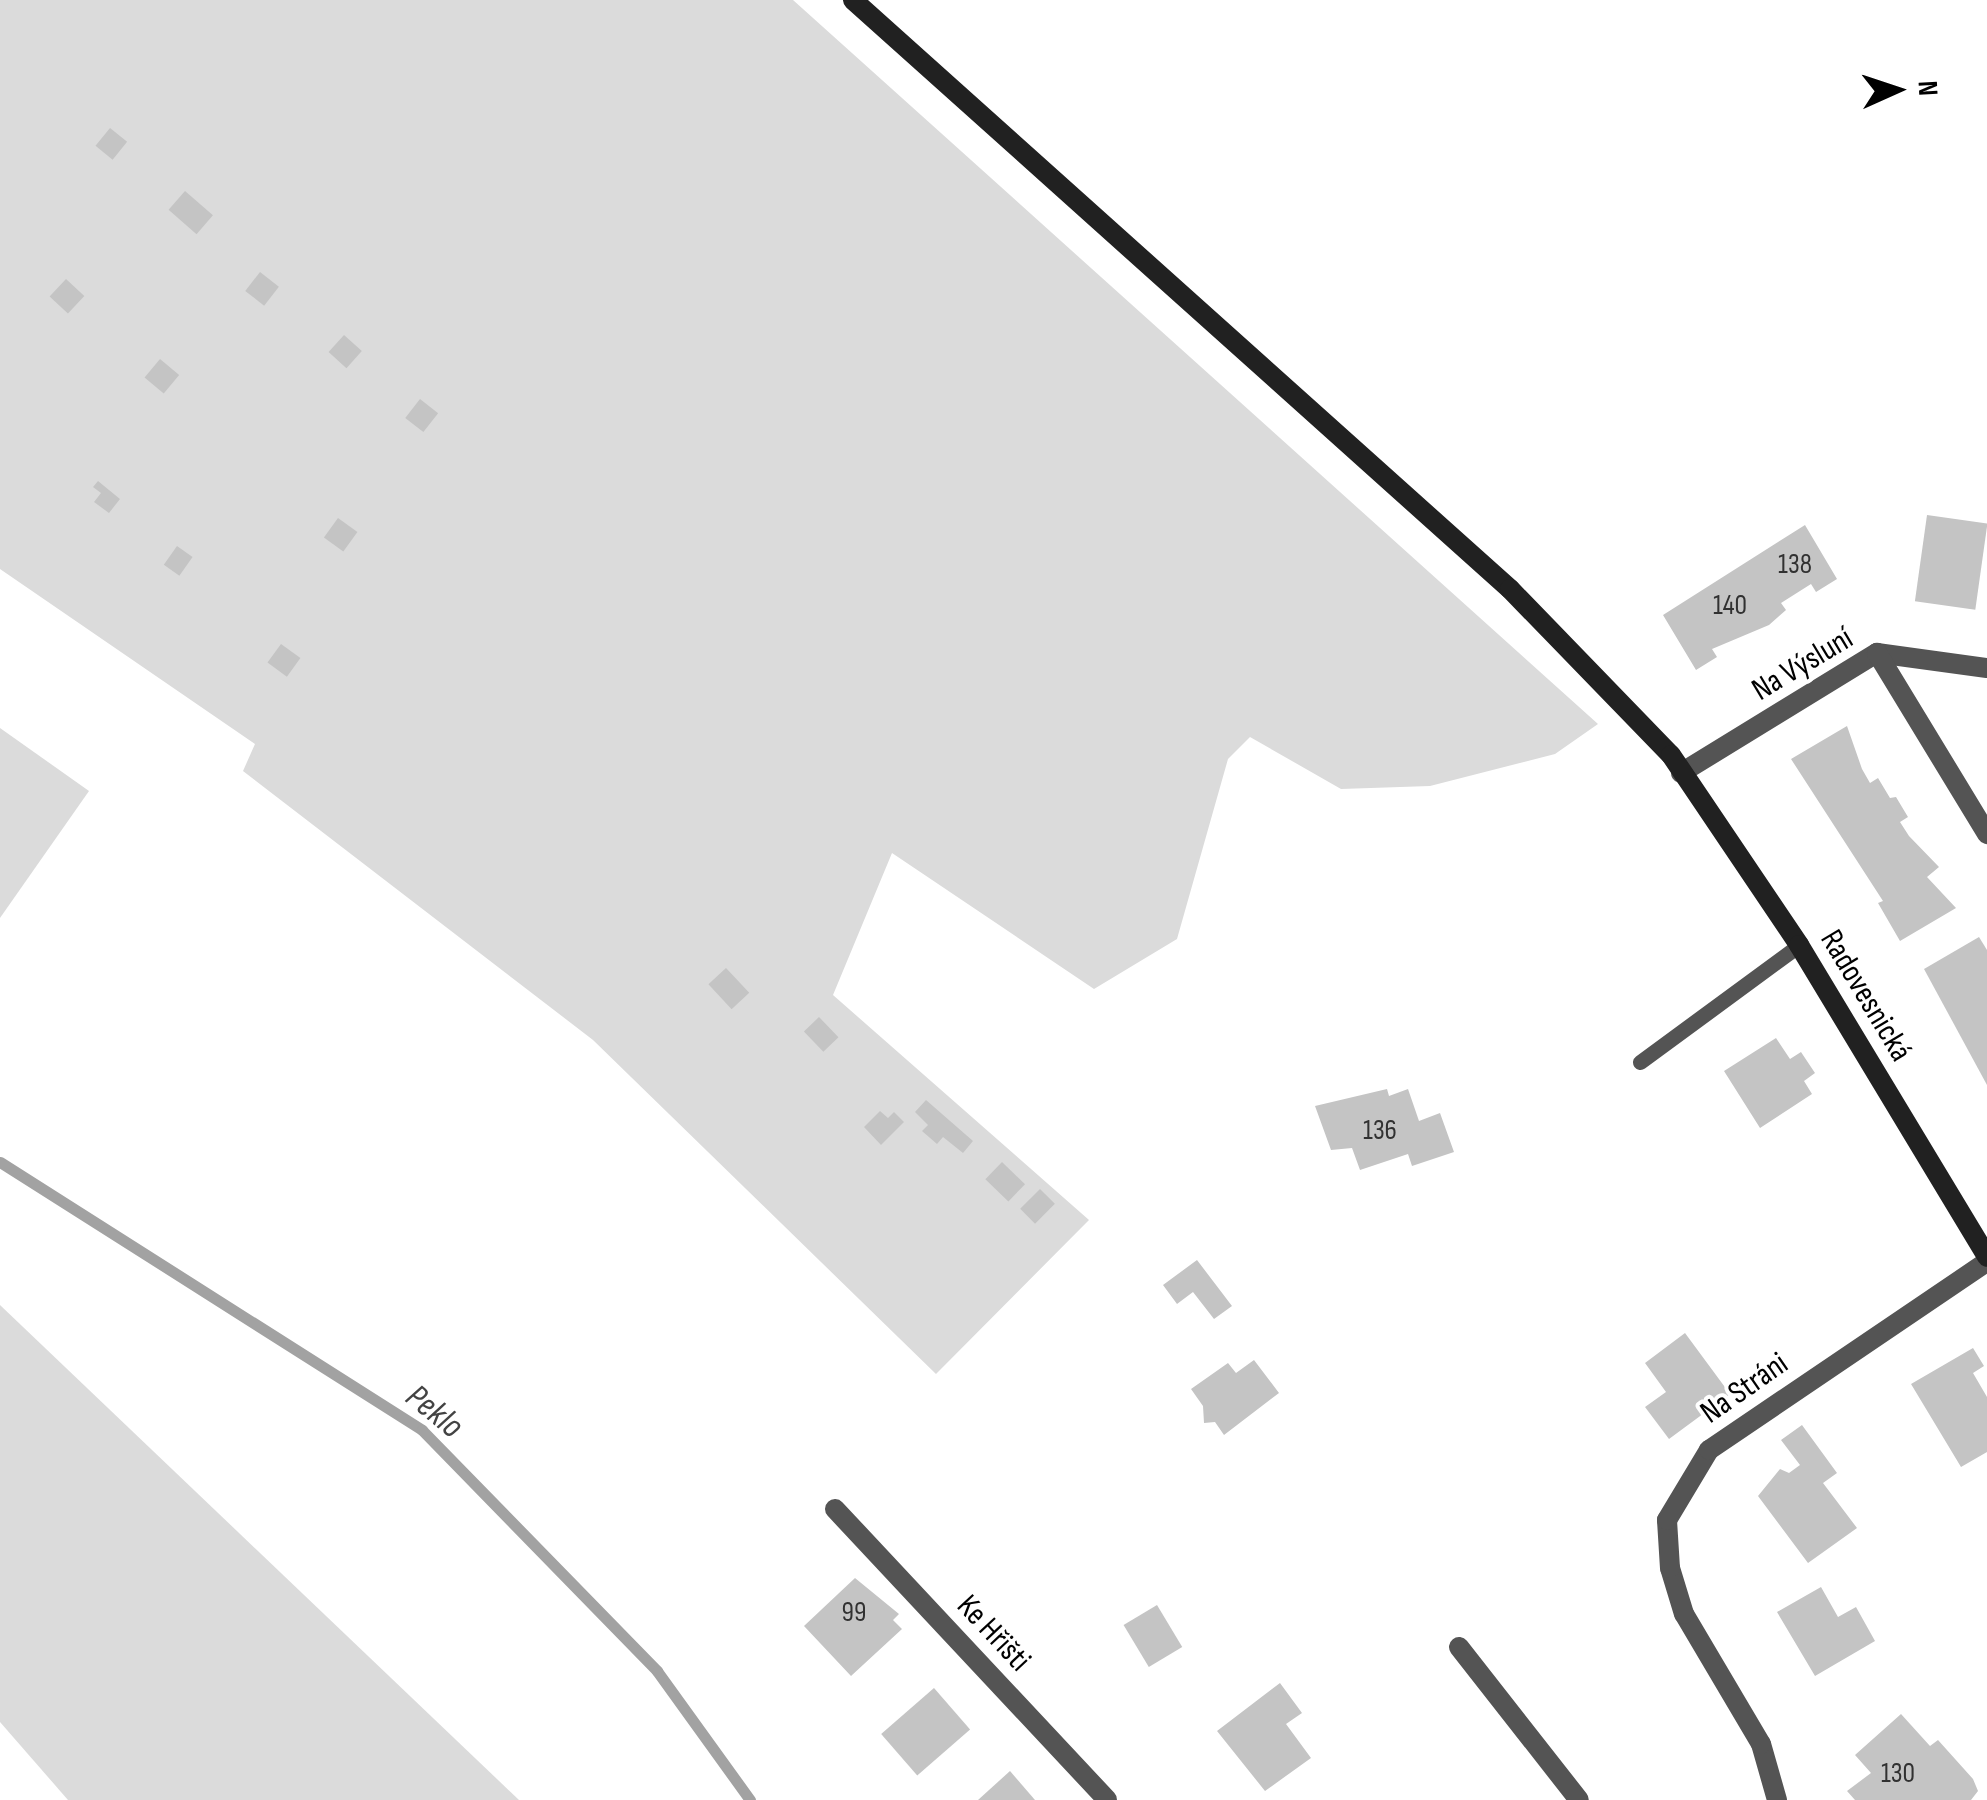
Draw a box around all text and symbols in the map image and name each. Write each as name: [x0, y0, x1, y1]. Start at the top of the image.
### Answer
north arrow: [1847, 40, 1947, 140]
text: N: [1911, 80, 1944, 97]
house number: 138: [1778, 548, 1812, 582]
house number: 140: [1713, 589, 1747, 623]
street label: Na Výsluní: [1746, 620, 1860, 710]
street label: Radovesnická: [1811, 923, 1919, 1069]
house number: 136: [1363, 1114, 1397, 1148]
street label: Na Stráni: [1694, 1345, 1796, 1433]
water label: Peklo: [397, 1376, 471, 1448]
street label: Ke Hřišti: [948, 1588, 1038, 1680]
house number: 99: [842, 1596, 866, 1630]
house number: 130: [1881, 1757, 1915, 1791]

